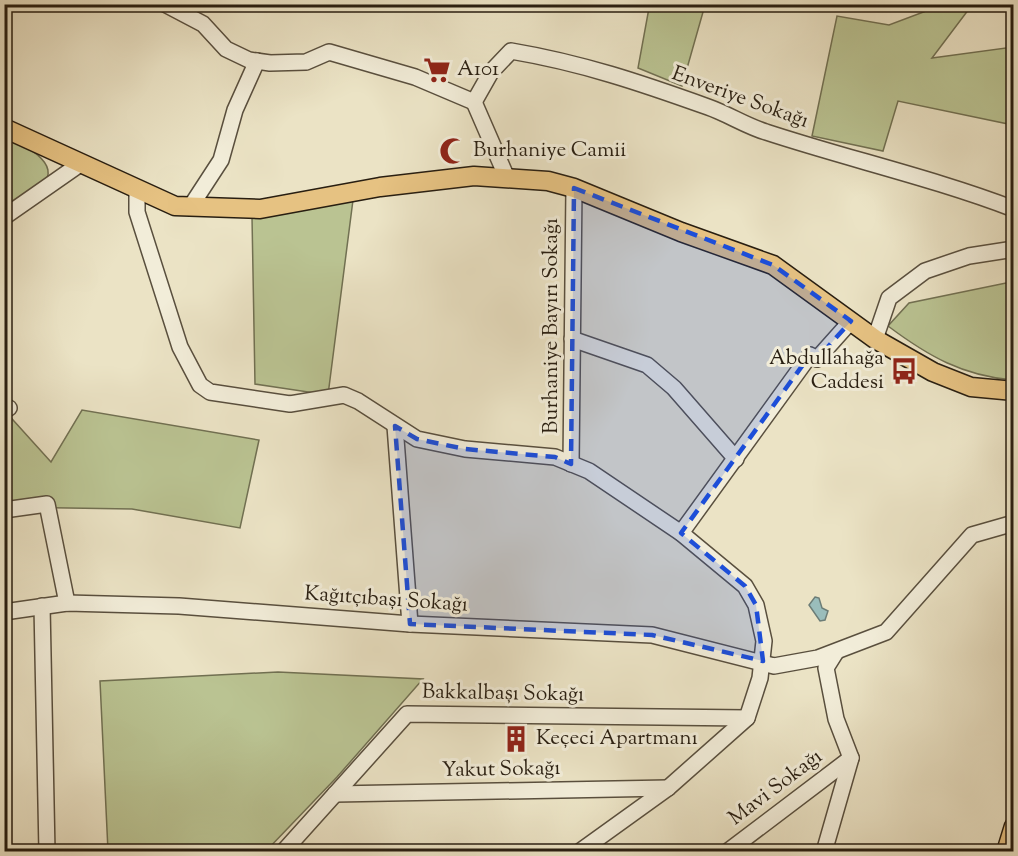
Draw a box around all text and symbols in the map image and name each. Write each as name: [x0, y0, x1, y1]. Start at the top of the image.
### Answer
supermarket icon: A101: [422, 55, 452, 85]
place label: A101: [457, 55, 499, 85]
street label: Enveriye Sokağı: [667, 59, 813, 137]
mosque icon: Burhaniye Camii: [438, 136, 468, 166]
place label: Burhaniye Camii: [473, 136, 626, 166]
street label: Burhaniye Bayırı Sokağı: [537, 218, 567, 434]
place label: Abdullahağa Caddesi: [769, 344, 884, 398]
bus stop icon: Abdullahağa Caddesi: [889, 356, 919, 386]
street label: Kağıtçıbaşı Sokağı: [303, 579, 469, 621]
street label: Bakkalbaşı Sokağı: [422, 678, 584, 710]
building icon: Keçeci Apartmanı: [501, 724, 531, 754]
place label: Keçeci Apartmanı: [536, 724, 698, 754]
street label: Mavi Sokağı: [723, 743, 829, 833]
street label: Yakut Sokağı: [441, 754, 561, 786]

